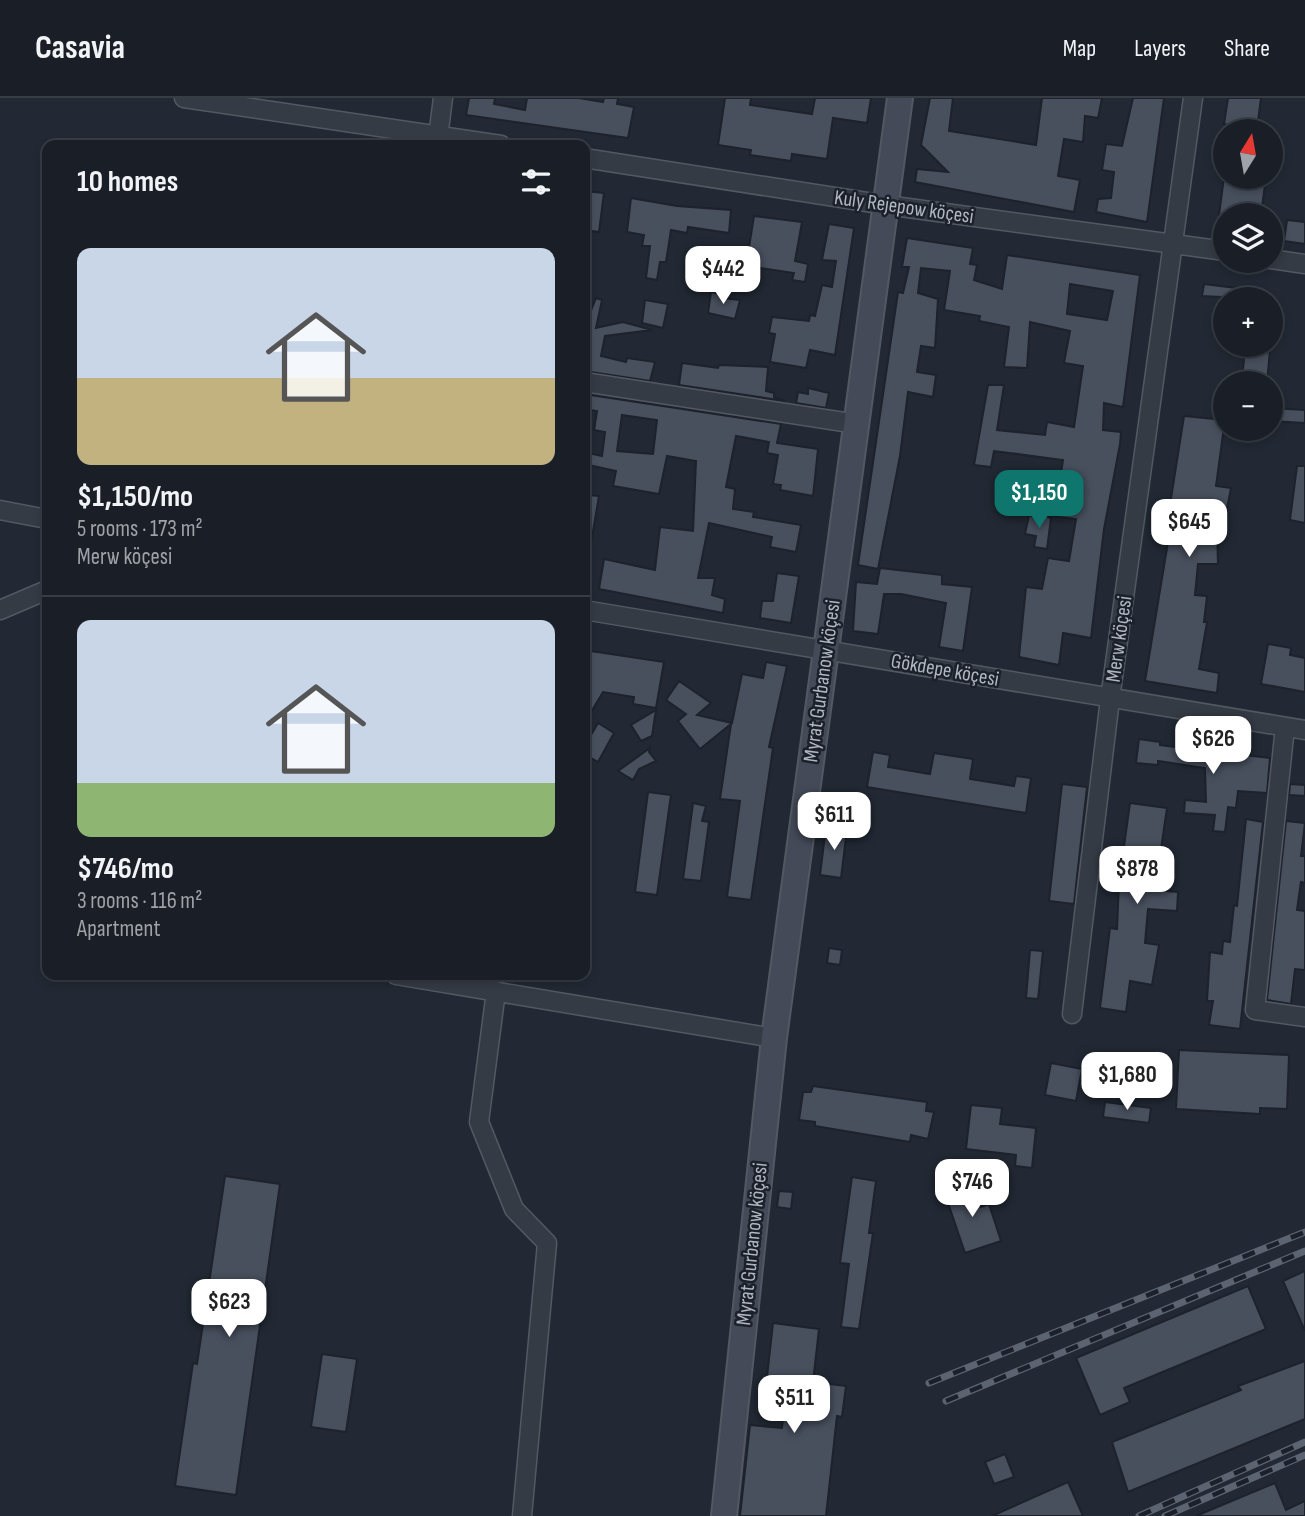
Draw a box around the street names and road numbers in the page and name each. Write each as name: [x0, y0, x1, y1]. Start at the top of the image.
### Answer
street label: Kuly Rejepow köçesi: [833, 185, 975, 229]
street label: Merw köçesi: [1101, 594, 1137, 684]
street label: Myrat Gurbanow köçesi: [798, 598, 846, 764]
street label: Gökdepe köçesi: [889, 648, 1001, 692]
street label: Myrat Gurbanow köçesi: [731, 1161, 773, 1327]

